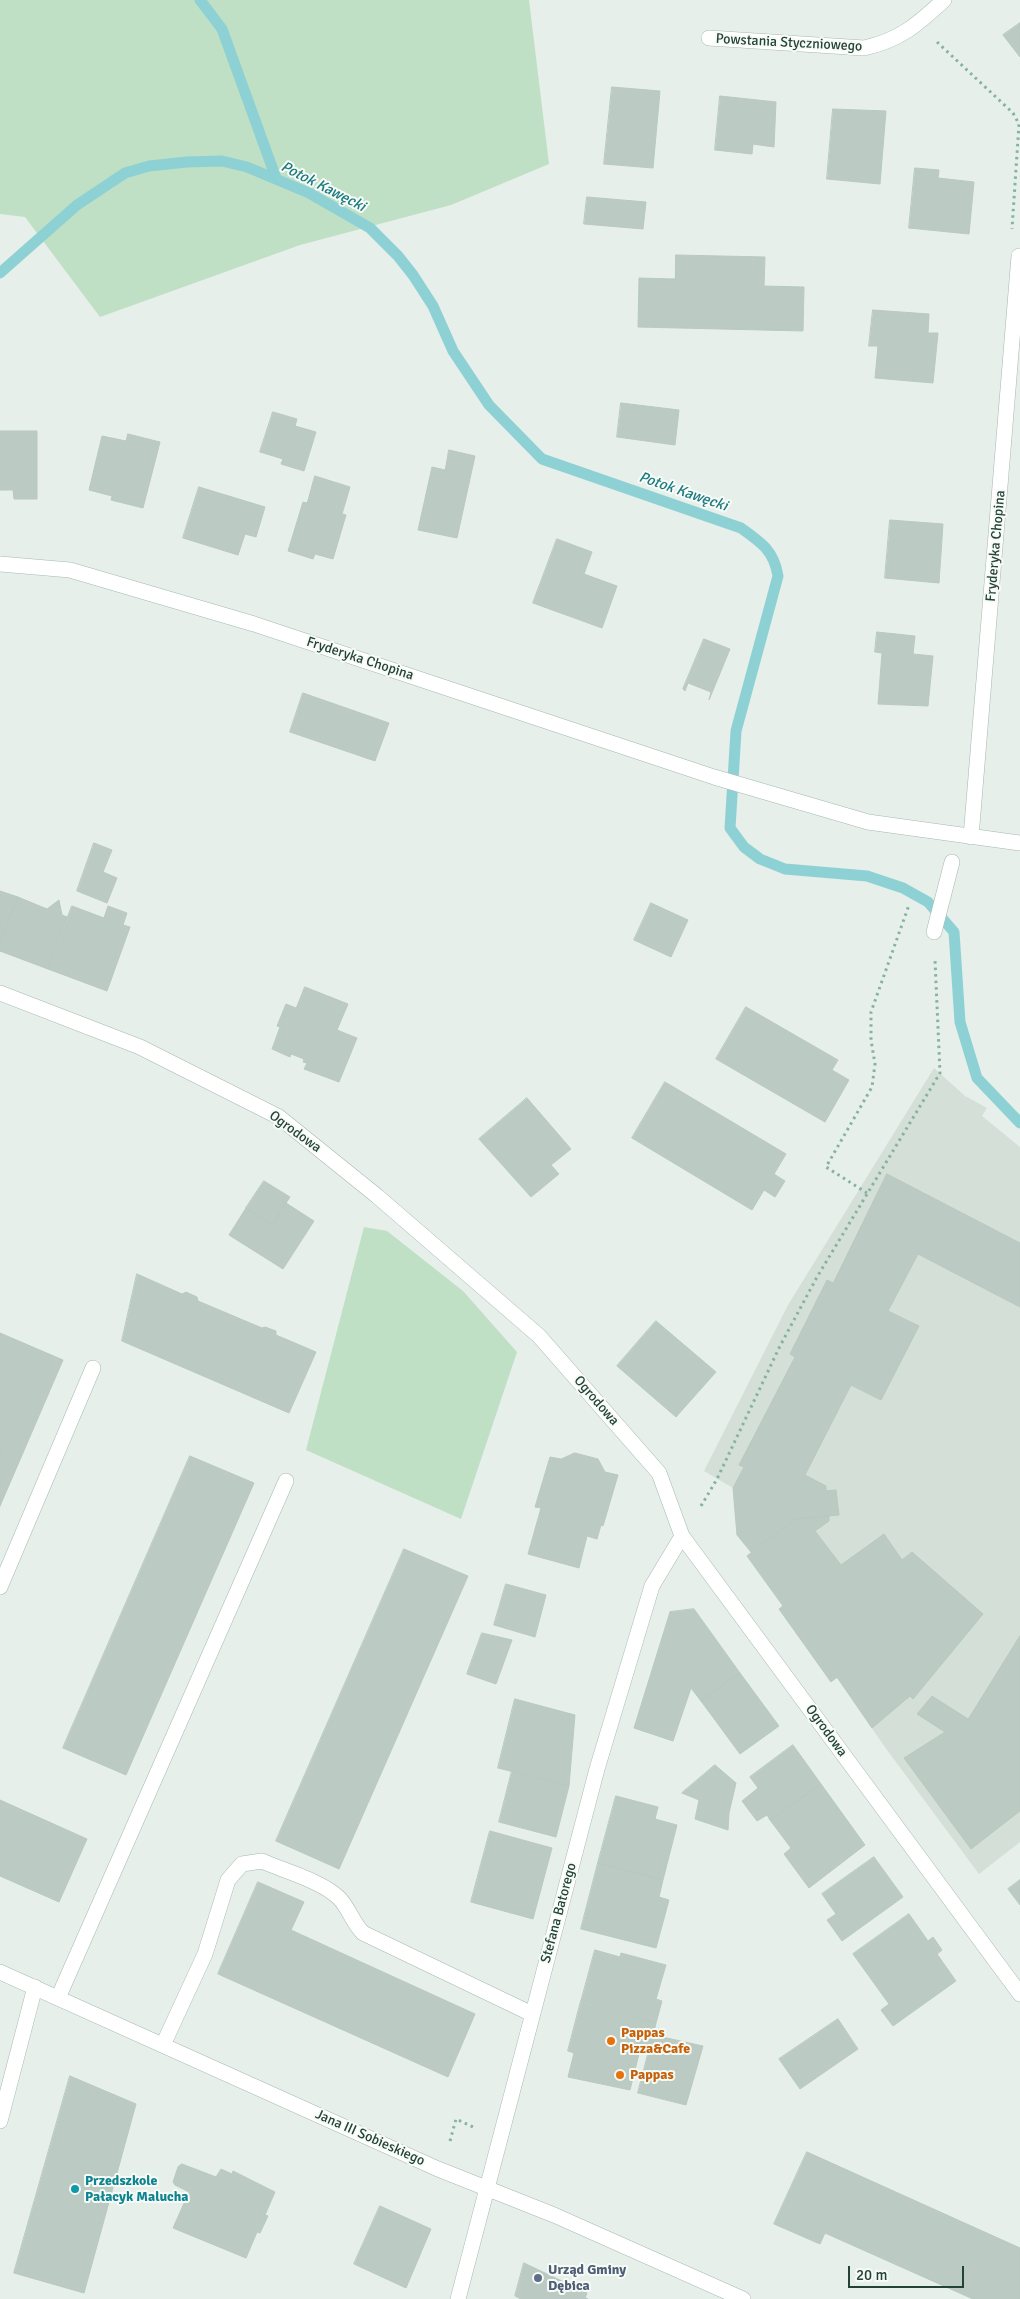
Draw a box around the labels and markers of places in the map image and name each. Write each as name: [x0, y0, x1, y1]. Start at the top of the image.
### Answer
place label: Pappas Pizza&Cafe: [621, 2025, 690, 2058]
marker: Pappas Pizza&Cafe: [605, 2035, 617, 2047]
place label: Pappas: [630, 2067, 674, 2083]
marker: Pappas: [614, 2069, 626, 2081]
place label: Przedszkole Pałacyk Malucha: [85, 2173, 188, 2206]
marker: Przedszkole Pałacyk Malucha: [69, 2183, 81, 2195]
place label: Urząd Gminy Dębica: [548, 2262, 626, 2294]
marker: Urząd Gminy Dębica: [532, 2272, 544, 2284]

